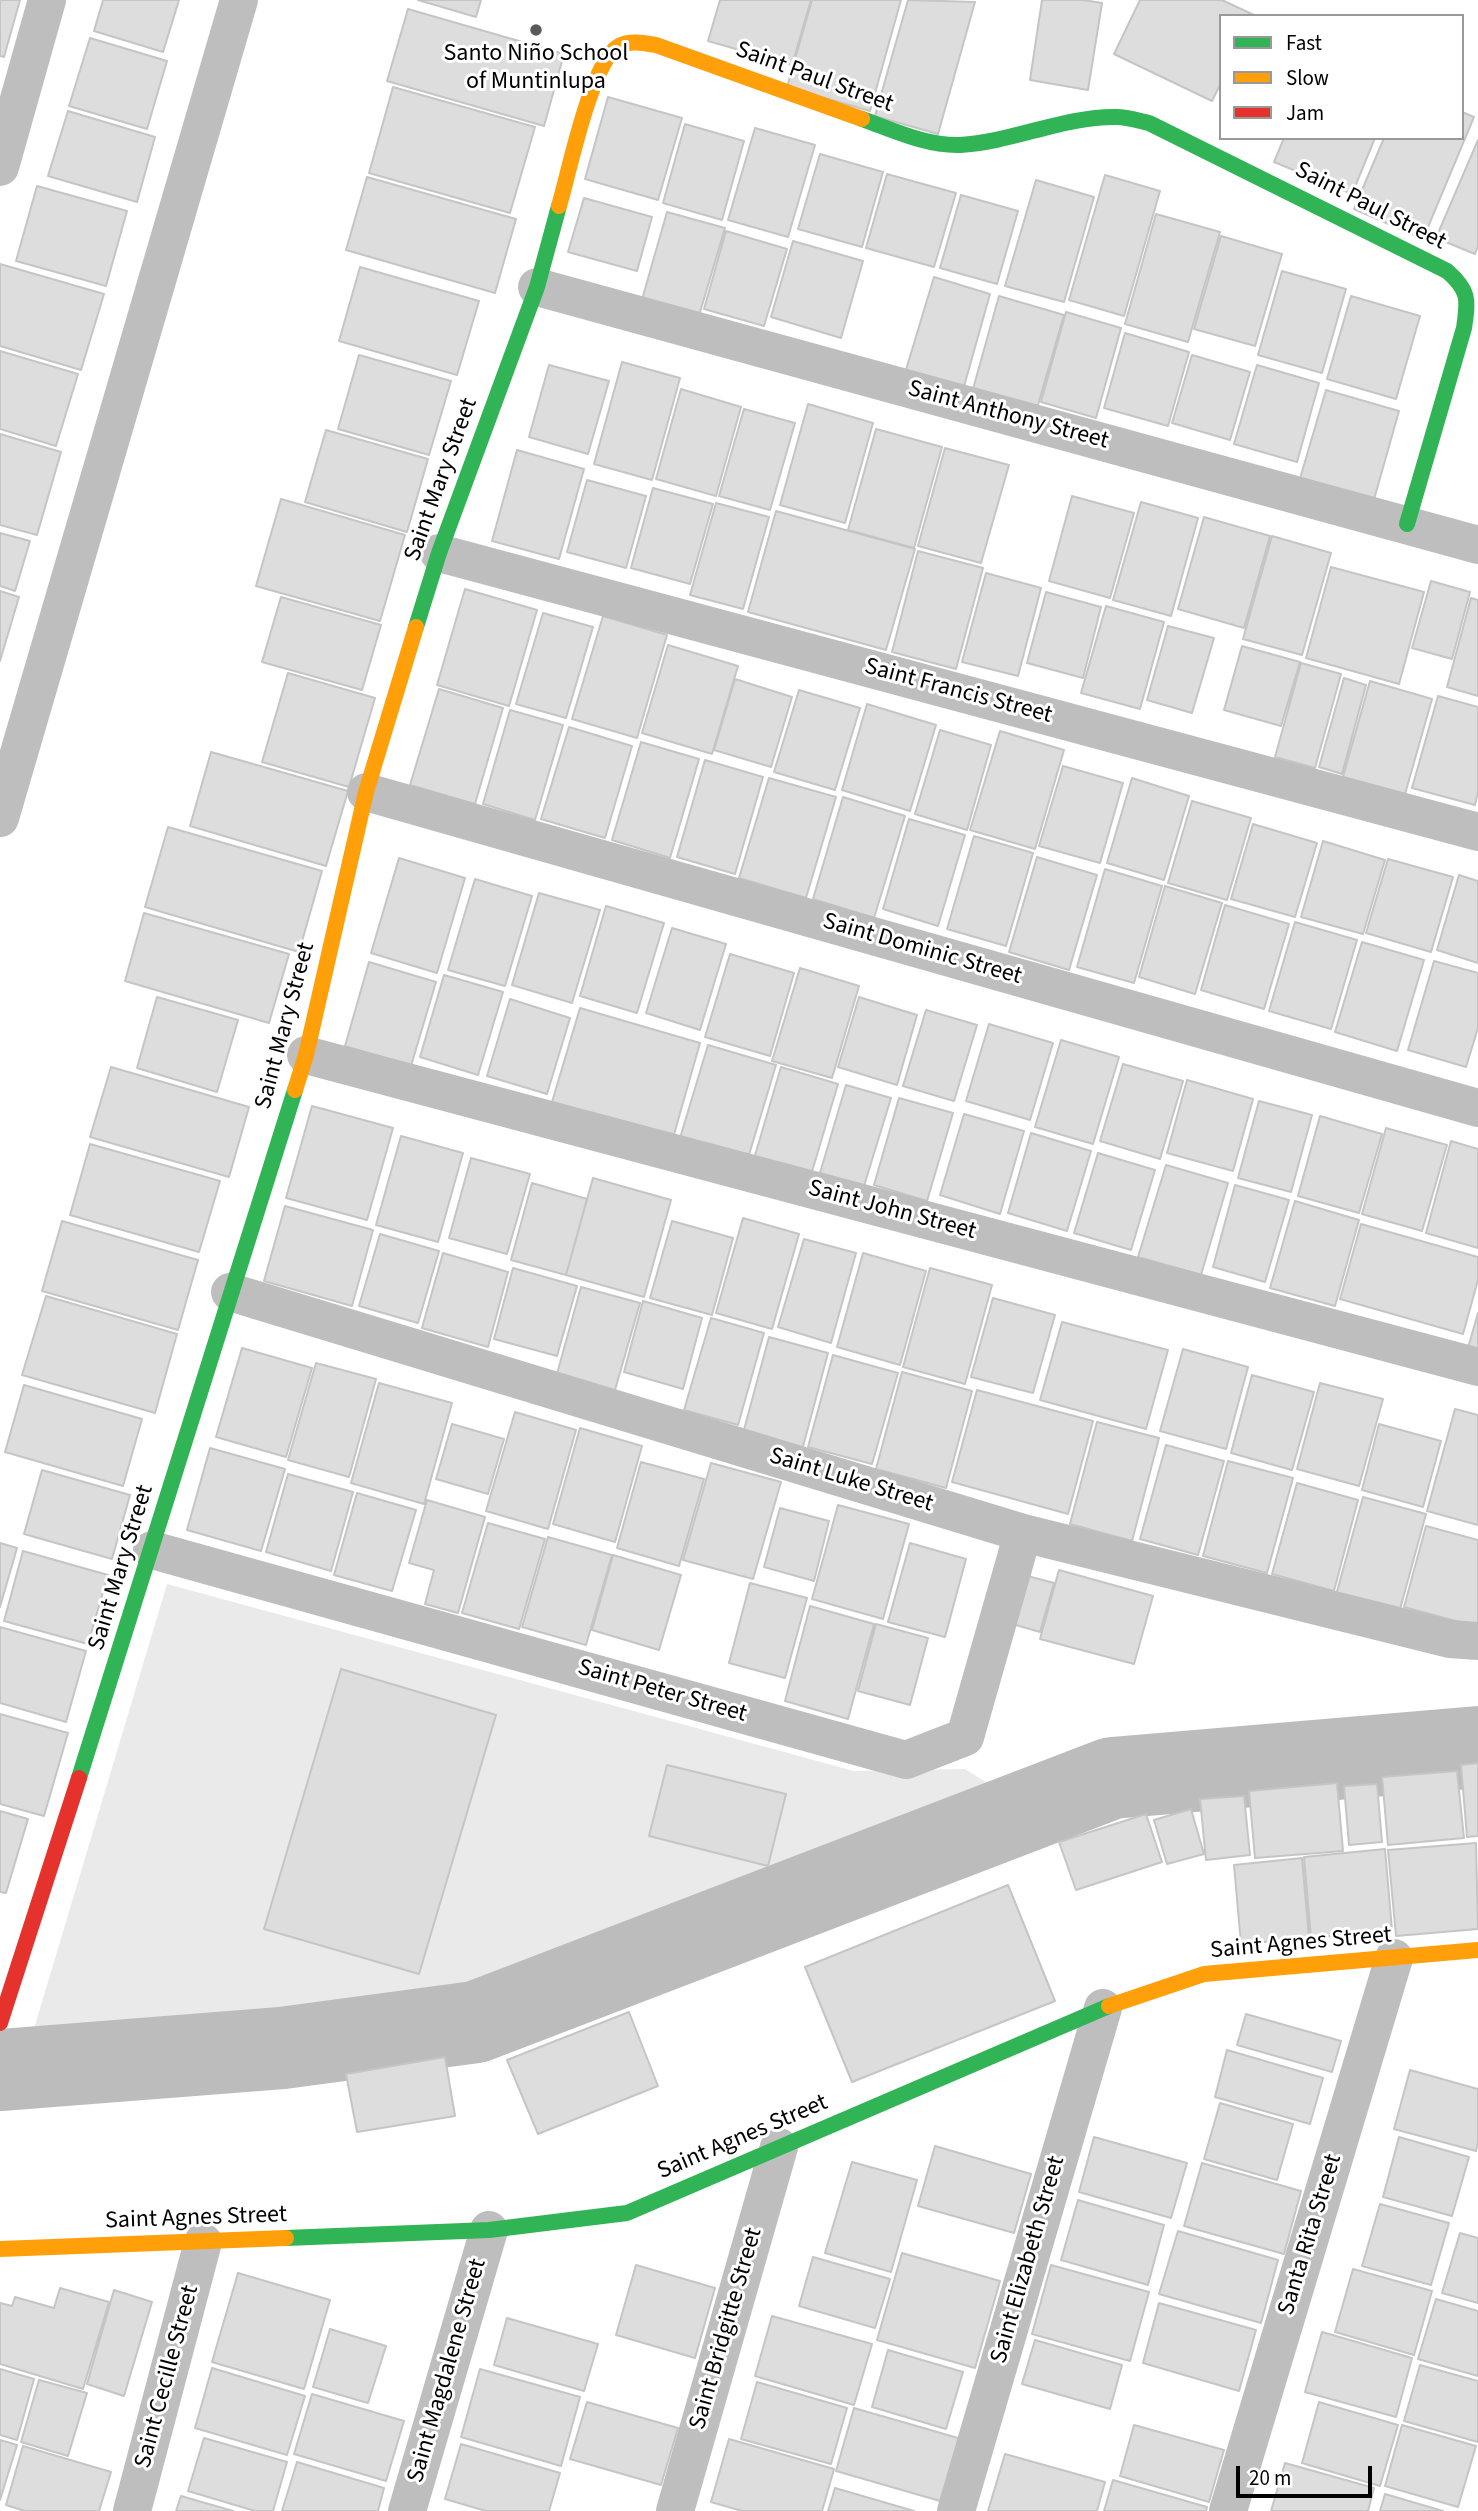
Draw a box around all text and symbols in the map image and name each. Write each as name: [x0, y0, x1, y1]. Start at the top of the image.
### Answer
legend: [1219, 14, 1464, 140]
marker: Santo Niño School of Muntinlupa: [528, 22, 544, 38]
text: Fast: [1286, 28, 1322, 58]
street label: Saint Paul Street: [731, 36, 897, 120]
place label: Santo Niño School of Muntinlupa: [444, 41, 628, 97]
text: Slow: [1286, 63, 1329, 93]
text: Jam: [1286, 98, 1324, 128]
street label: Saint Paul Street: [1290, 157, 1450, 257]
street label: Saint Anthony Street: [905, 375, 1111, 457]
street label: Saint Mary Street: [399, 395, 485, 565]
street label: Saint Francis Street: [861, 653, 1055, 731]
street label: Saint Dominic Street: [819, 908, 1025, 992]
street label: Saint Mary Street: [250, 939, 322, 1113]
street label: Saint John Street: [805, 1175, 979, 1247]
street label: Saint Luke Street: [766, 1442, 936, 1520]
street label: Saint Mary Street: [83, 1482, 161, 1654]
street label: Saint Peter Street: [574, 1654, 750, 1730]
street label: Saint Agnes Street: [1209, 1922, 1393, 1966]
street label: Saint Agnes Street: [654, 2089, 832, 2187]
street label: Santa Rita Street: [1273, 2151, 1349, 2319]
street label: Saint Elizabeth Street: [986, 2153, 1072, 2367]
street label: Saint Agnes Street: [105, 2201, 287, 2237]
street label: Saint Bridgitte Street: [684, 2225, 770, 2433]
street label: Saint Magdalene Street: [402, 2256, 494, 2486]
street label: Saint Cecille Street: [130, 2282, 206, 2472]
scale bar: [1240, 2452, 1376, 2496]
text: 20 m: [1249, 2463, 1291, 2493]

